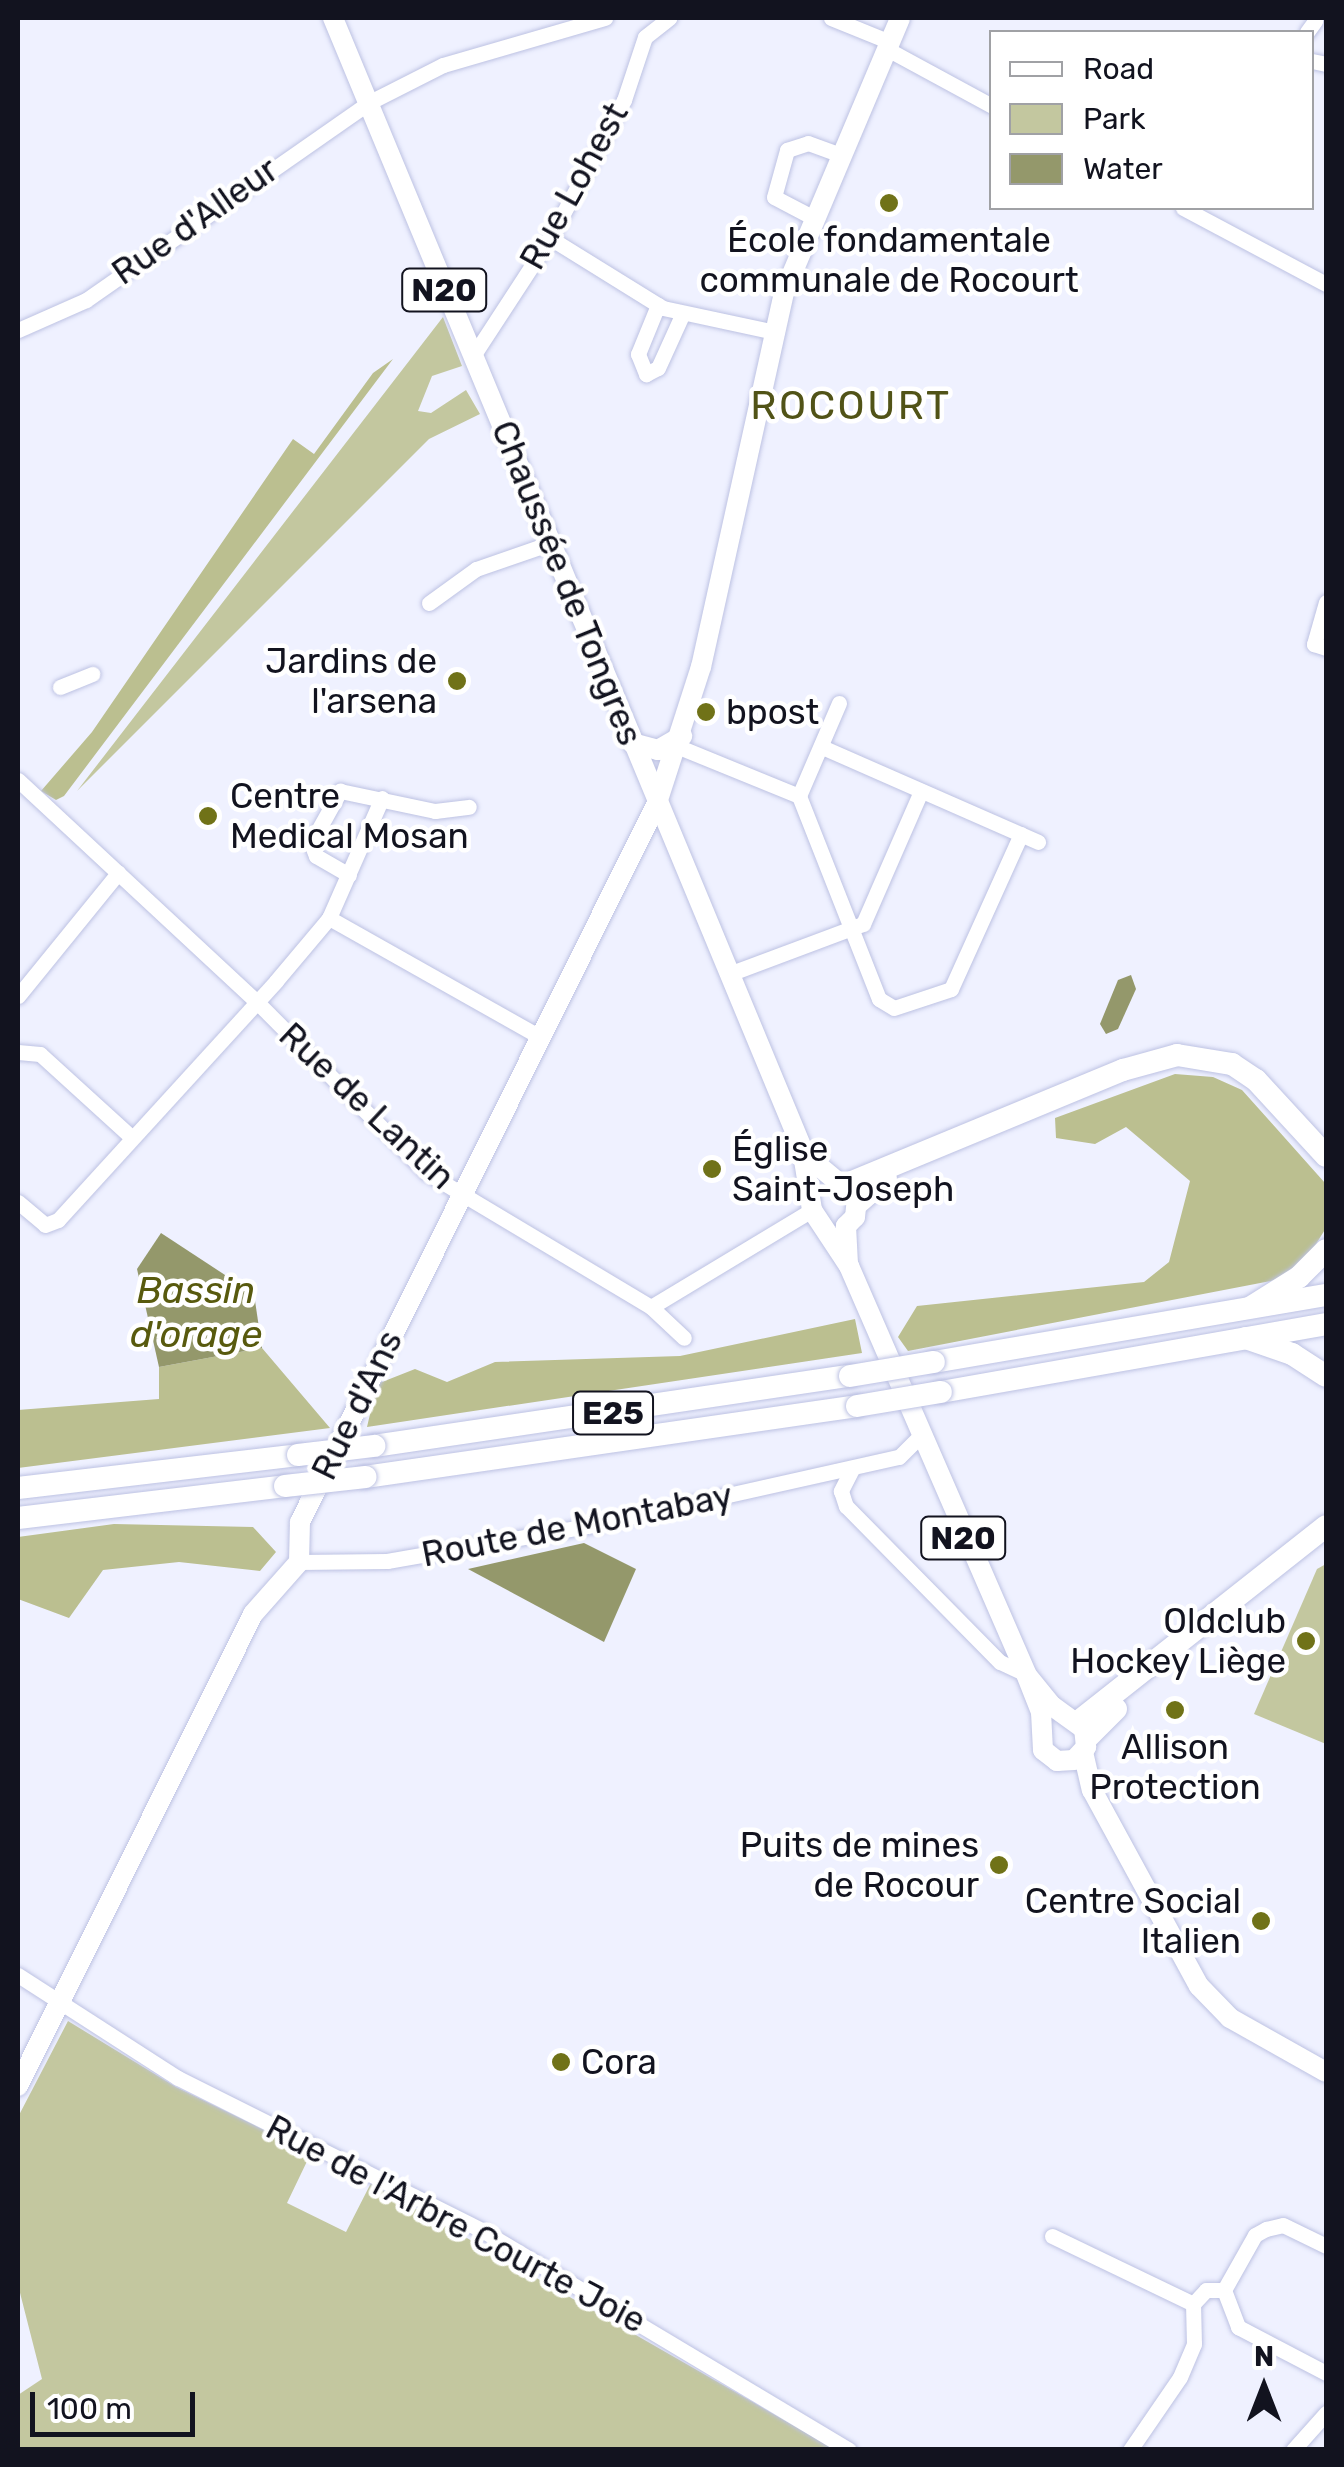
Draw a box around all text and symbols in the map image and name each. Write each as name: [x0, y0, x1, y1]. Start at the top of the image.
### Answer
legend: [989, 30, 1314, 210]
text: Road: [1083, 51, 1154, 87]
street label: Rue Lohest: [511, 95, 637, 277]
text: Park: [1083, 101, 1145, 137]
street label: Rue d'Alleur: [104, 149, 286, 293]
text: Water: [1083, 151, 1163, 187]
marker: École fondamentale communale de Rocourt: [878, 192, 900, 214]
place label: École fondamentale communale de Rocourt: [699, 219, 1079, 301]
road number: N20: [399, 263, 489, 317]
district label: ROCOURT: [750, 382, 952, 430]
street label: Chaussée de Tongres: [483, 414, 651, 752]
place label: Jardins de l'arsena: [265, 640, 437, 722]
marker: Jardins de l'arsena: [446, 670, 468, 692]
place label: bpost: [726, 691, 819, 733]
marker: bpost: [695, 701, 717, 723]
place label: Centre Medical Mosan: [230, 775, 469, 857]
marker: Centre Medical Mosan: [195, 803, 221, 829]
street label: Rue de Lantin: [271, 1014, 463, 1198]
place label: Église Saint-Joseph: [732, 1128, 954, 1210]
marker: Église Saint-Joseph: [701, 1158, 723, 1180]
water label: Bassin d'orage: [130, 1268, 262, 1358]
street label: Rue d'Ans: [303, 1324, 411, 1486]
road number: E25: [570, 1386, 656, 1440]
street label: Route de Montabay: [418, 1474, 736, 1576]
road number: N20: [918, 1511, 1008, 1565]
place label: Oldclub Hockey Liège: [1069, 1600, 1286, 1682]
marker: Oldclub Hockey Liège: [1295, 1630, 1317, 1652]
marker: Allison Protection: [1164, 1699, 1186, 1721]
place label: Allison Protection: [1089, 1726, 1261, 1808]
place label: Puits de mines de Rocour: [740, 1824, 979, 1906]
marker: Puits de mines de Rocour: [988, 1854, 1010, 1876]
place label: Centre Social Italien: [1025, 1880, 1241, 1962]
marker: Centre Social Italien: [1250, 1910, 1272, 1932]
place label: Cora: [581, 2041, 657, 2083]
marker: Cora: [550, 2051, 572, 2073]
street label: Rue de l'Arbre Courte Joie: [259, 2106, 653, 2342]
north arrow: [1214, 2337, 1314, 2437]
text: N: [1254, 2340, 1274, 2373]
scale bar: [35, 2372, 200, 2434]
text: 100 m: [47, 2391, 132, 2427]

